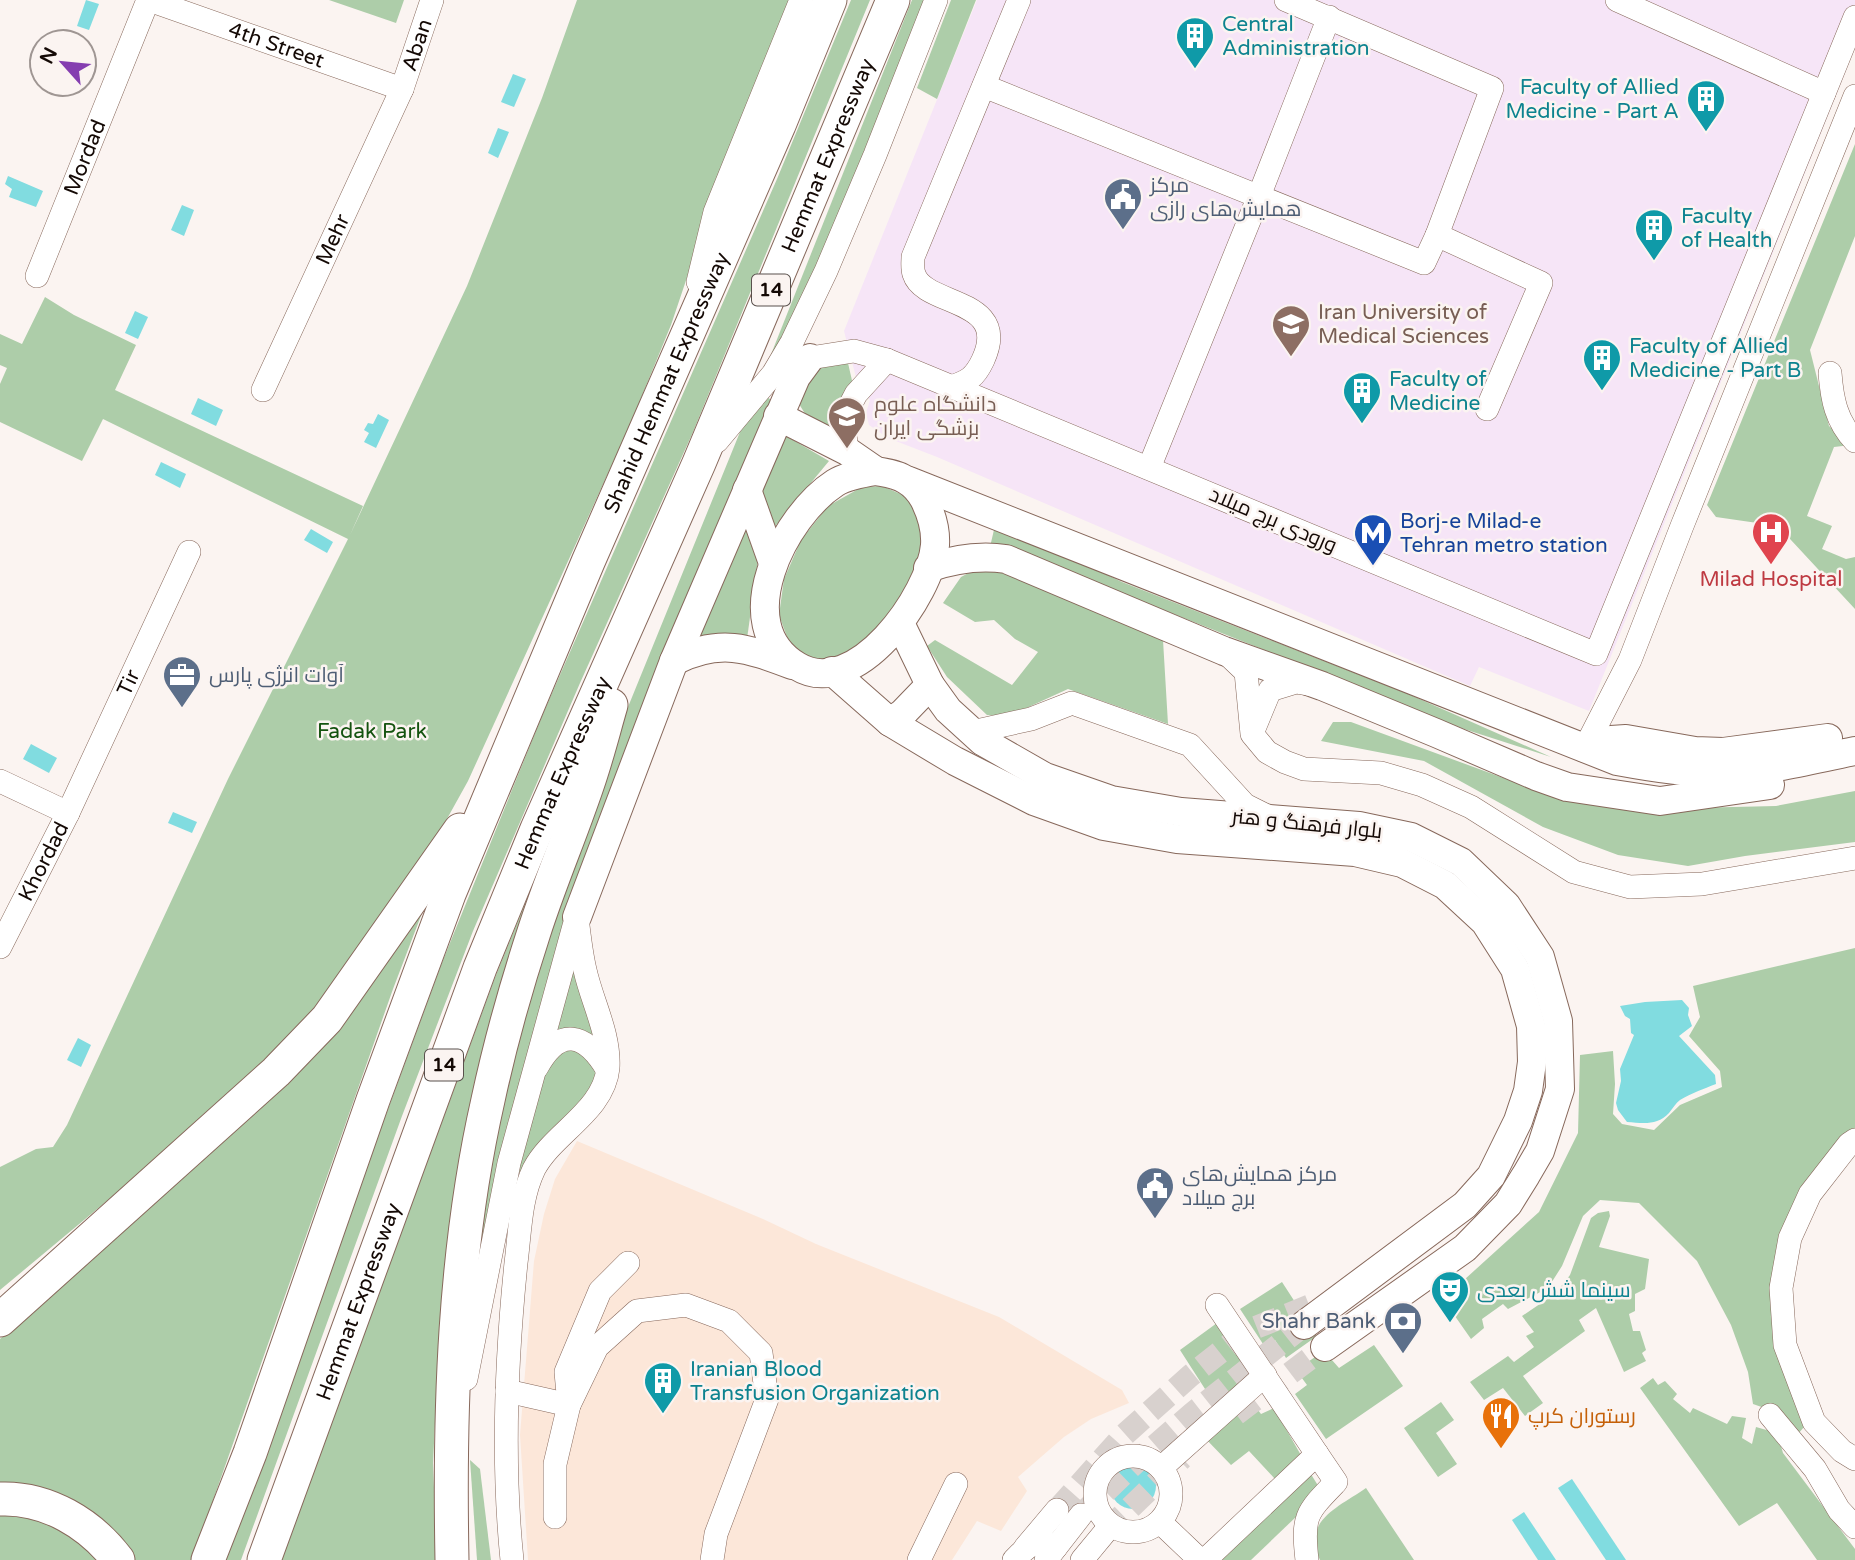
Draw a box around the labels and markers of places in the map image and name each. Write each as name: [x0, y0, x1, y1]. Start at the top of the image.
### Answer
place label: Central Administration: [1222, 12, 1370, 61]
building icon: Central Administration: [1174, 15, 1216, 70]
place label: Faculty of Allied Medicine - Part A: [1505, 75, 1679, 124]
building icon: Faculty of Allied Medicine - Part A: [1685, 78, 1727, 133]
place label: مرکز همایش‌های رازی: [1149, 173, 1302, 222]
public building icon: مرکز همایش‌های رازی: [1102, 176, 1144, 231]
place label: Faculty of Health: [1681, 204, 1772, 253]
building icon: Faculty of Health: [1633, 207, 1675, 262]
place label: Iran University of Medical Sciences: [1318, 300, 1489, 349]
school or university icon: Iran University of Medical Sciences: [1270, 303, 1312, 358]
place label: Faculty of Allied Medicine - Part B: [1629, 334, 1801, 383]
building icon: Faculty of Allied Medicine - Part B: [1581, 337, 1623, 392]
place label: Faculty of Medicine: [1389, 367, 1487, 416]
building icon: Faculty of Medicine: [1341, 370, 1383, 425]
place label: دانشگاه علوم بزشگى ايران: [874, 392, 996, 441]
school or university icon: دانشگاه علوم بزشگى ايران: [826, 395, 868, 450]
place label: Borj-e Milad-e Tehran metro station: [1400, 509, 1608, 558]
hospital icon: Milad Hospital: [1750, 511, 1792, 566]
metro station icon: Borj-e Milad-e Tehran metro station: [1352, 512, 1394, 567]
place label: Milad Hospital: [1700, 567, 1843, 592]
office icon: آوات انرژی پارس: [161, 654, 203, 709]
place label: آوات انرژی پارس: [209, 663, 344, 689]
place label: مرکز همایش‌های برج میلاد: [1182, 1162, 1337, 1212]
public building icon: مرکز همایش‌های برج میلاد: [1134, 1165, 1176, 1220]
theatre icon: سینما شش بعدی: [1429, 1269, 1471, 1324]
place label: سینما شش بعدی: [1477, 1278, 1631, 1303]
bank icon: Shahr Bank: [1382, 1300, 1424, 1355]
place label: Shahr Bank: [1262, 1309, 1376, 1334]
place label: Iranian Blood Transfusion Organization: [690, 1357, 940, 1406]
building icon: Iranian Blood Transfusion Organization: [642, 1360, 684, 1415]
restaurant icon: رستوران کرپ: [1480, 1395, 1522, 1450]
place label: رستوران کرپ: [1528, 1404, 1636, 1430]

